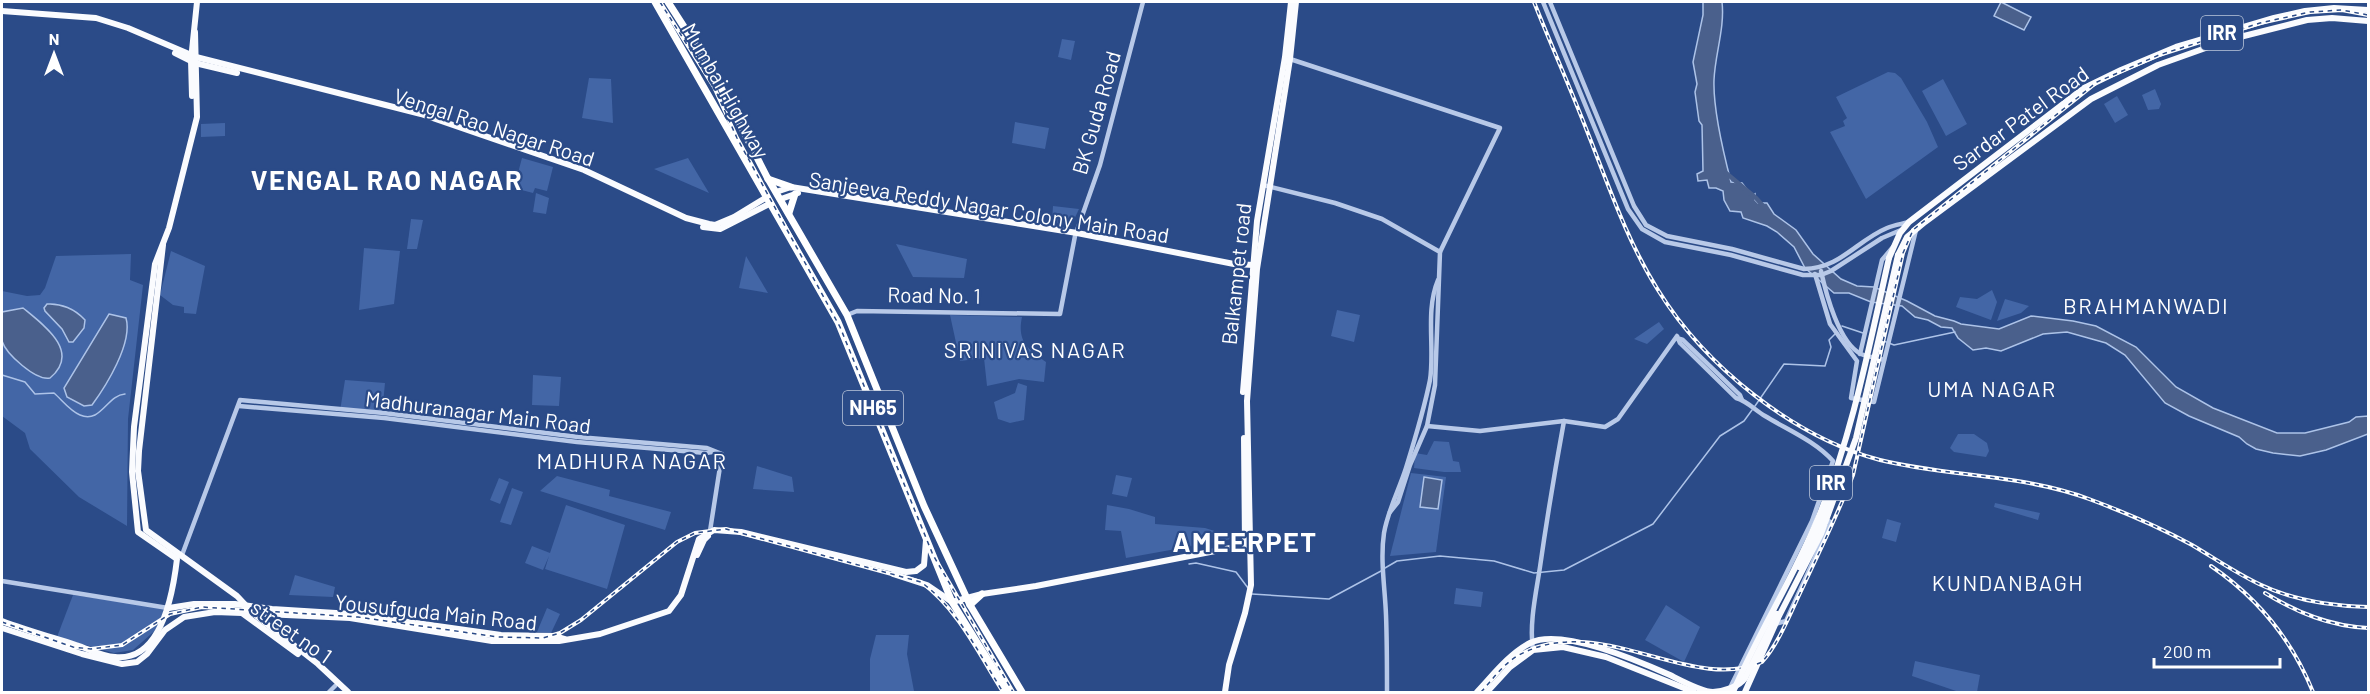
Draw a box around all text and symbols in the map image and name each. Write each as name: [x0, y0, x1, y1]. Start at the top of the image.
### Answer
road number: IRR: [2201, 16, 2243, 50]
street label: Mumbai Highway: [677, 18, 775, 163]
north arrow: [24, 24, 84, 84]
text: N: [49, 29, 59, 48]
street label: BK Guda Road: [1066, 48, 1125, 177]
street label: Sardar Patel Road: [1947, 60, 2093, 175]
street label: Vengal Rao Nagar Road: [391, 82, 598, 171]
district label: VENGAL RAO NAGAR: [251, 163, 523, 195]
street label: Sanjeeva Reddy Nagar Colony Main Road: [807, 166, 1171, 247]
street label: Balkampet road: [1216, 202, 1255, 346]
street label: Road No. 1: [887, 281, 981, 308]
district label: BRAHMANWADI: [2063, 292, 2229, 318]
district label: SRINIVAS NAGAR: [944, 336, 1126, 362]
district label: UMA NAGAR: [1927, 375, 2057, 401]
street label: Madhuranagar Main Road: [364, 385, 592, 438]
road number: NH65: [843, 391, 903, 425]
district label: MADHURA NAGAR: [536, 447, 728, 473]
road number: IRR: [1810, 466, 1852, 500]
district label: AMEERPET: [1172, 525, 1318, 557]
district label: KUNDANBAGH: [1932, 569, 2084, 595]
street label: Yousufguda Main Road: [334, 588, 539, 635]
street label: street no 1: [246, 594, 337, 668]
scale bar: [2154, 631, 2280, 669]
text: 200 m: [2163, 640, 2211, 662]

